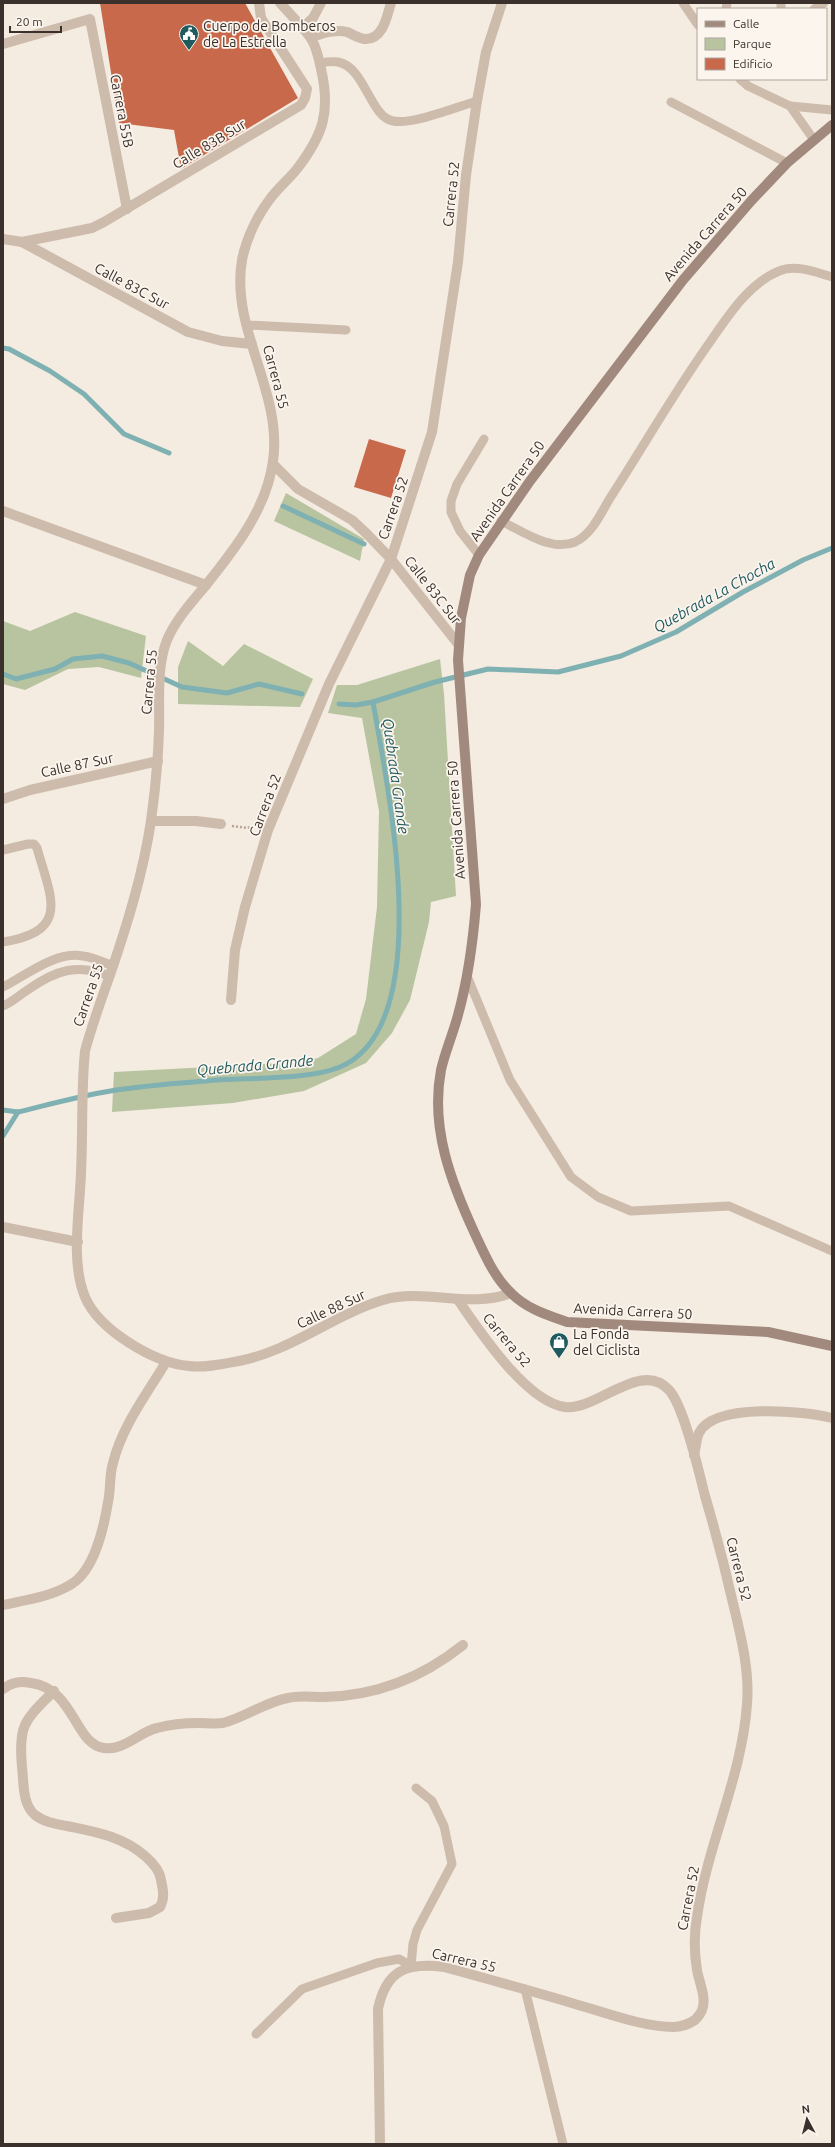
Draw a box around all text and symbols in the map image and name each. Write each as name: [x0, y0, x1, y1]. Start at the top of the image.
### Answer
scale bar: [10, 8, 61, 34]
legend: [697, 8, 827, 80]
text: 20 m: [16, 15, 43, 28]
text: Calle: [733, 17, 759, 30]
place label: Cuerpo de Bomberos de La Estrella: [203, 18, 336, 50]
public building icon: Cuerpo de Bomberos de La Estrella: [178, 23, 200, 51]
text: Parque: [733, 37, 771, 50]
text: Edificio: [733, 57, 773, 70]
street label: Carrera 55B: [107, 73, 137, 149]
street label: Calle 83B Sur: [169, 116, 249, 172]
street label: Carrera 52: [440, 161, 462, 227]
street label: Avenida Carrera 50: [660, 184, 750, 284]
street label: Calle 83C Sur: [92, 260, 173, 313]
street label: Carrera 55: [260, 343, 292, 411]
street label: Avenida Carrera 50: [466, 438, 548, 544]
street label: Carrera 52: [375, 474, 411, 542]
street label: Calle 83C Sur: [401, 553, 465, 628]
water label: Quebrada La Chocha: [650, 554, 778, 636]
street label: Carrera 55: [138, 649, 160, 715]
water label: Quebrada Grande: [378, 717, 413, 836]
street label: Calle 87 Sur: [39, 749, 115, 780]
street label: Avenida Carrera 50: [444, 760, 468, 880]
street label: Carrera 52: [246, 772, 284, 838]
street label: Carrera 55: [70, 961, 106, 1029]
water label: Quebrada Grande: [196, 1051, 314, 1080]
street label: Calle 88 Sur: [294, 1286, 368, 1332]
street label: Avenida Carrera 50: [573, 1300, 693, 1322]
street label: Carrera 52: [480, 1310, 534, 1370]
place label: La Fonda del Ciclista: [573, 1326, 640, 1358]
shop icon: La Fonda del Ciclista: [548, 1331, 570, 1359]
street label: Carrera 52: [723, 1535, 755, 1603]
street label: Carrera 52: [674, 1864, 702, 1932]
street label: Carrera 55: [430, 1945, 498, 1975]
north arrow: [787, 2099, 827, 2139]
text: N: [801, 2103, 811, 2116]

